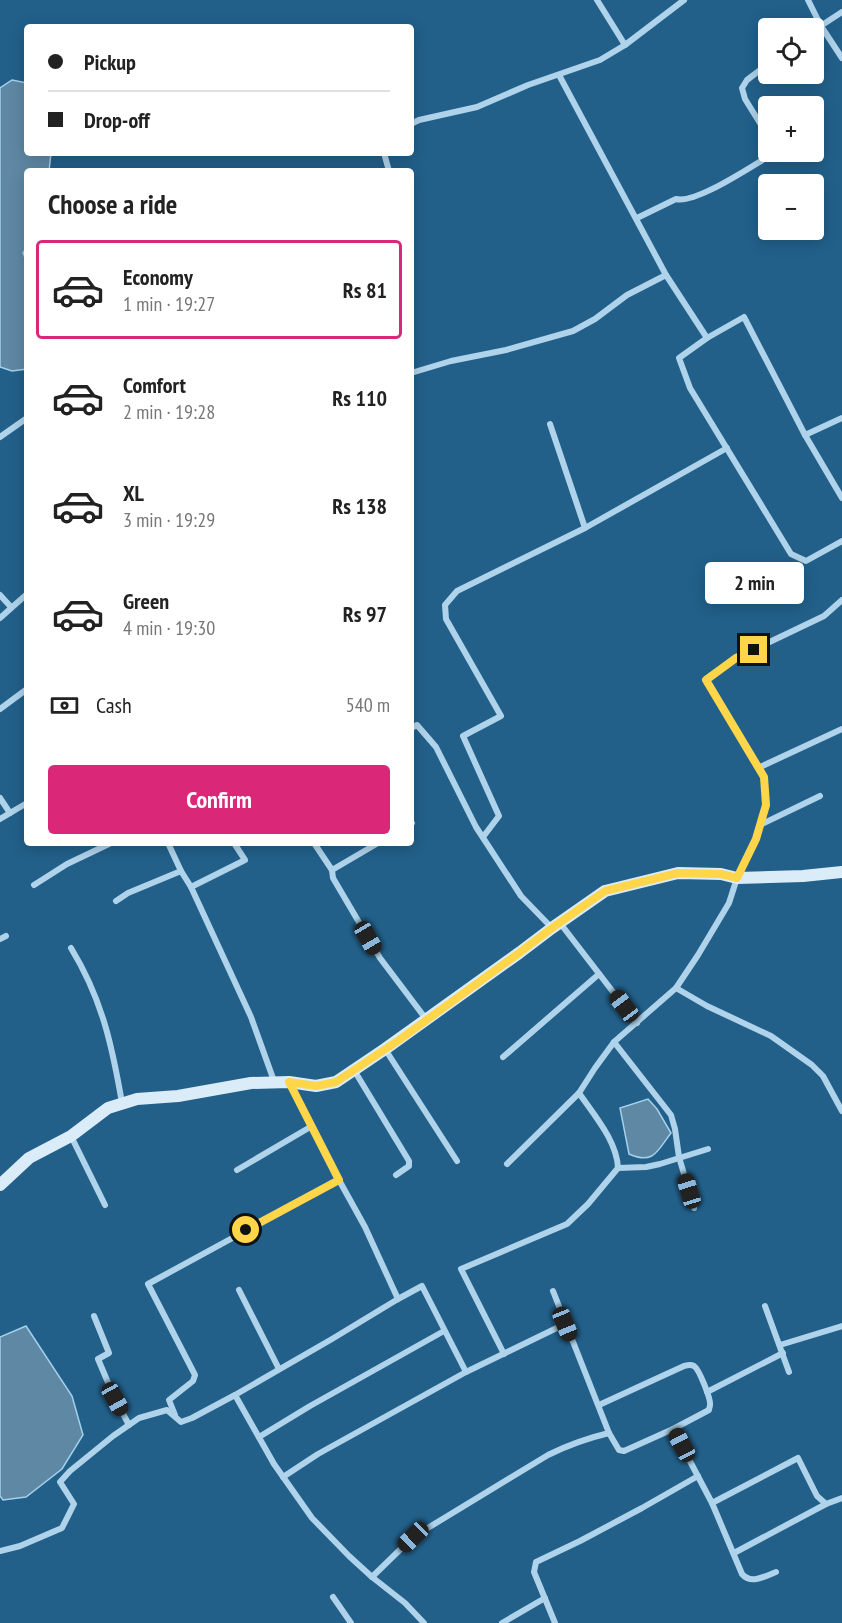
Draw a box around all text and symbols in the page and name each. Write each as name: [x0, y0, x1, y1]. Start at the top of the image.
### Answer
map controls: [758, 18, 824, 240]
button: locate: [758, 18, 824, 84]
text: Pickup: [84, 48, 136, 76]
button: +: [758, 96, 824, 162]
text: Drop-off: [84, 106, 150, 134]
button: −: [758, 174, 824, 240]
text: Choose a ride: [48, 187, 177, 221]
icon: car: [51, 263, 105, 317]
text: Economy: [123, 263, 193, 291]
text: Rs 81: [343, 276, 387, 304]
text: 1 min · 19:27: [123, 291, 215, 317]
icon: car: [51, 371, 105, 425]
text: Comfort: [123, 371, 186, 399]
text: Rs 110: [332, 384, 387, 412]
text: 2 min · 19:28: [123, 399, 215, 425]
icon: car: [51, 479, 105, 533]
text: XL: [123, 479, 144, 507]
text: Rs 138: [332, 492, 387, 520]
text: 3 min · 19:29: [123, 507, 215, 533]
callout: 2 min: [704, 563, 804, 605]
text: 2 min: [734, 570, 775, 596]
icon: car: [51, 587, 105, 641]
text: Green: [123, 587, 169, 615]
text: Rs 97: [343, 600, 387, 628]
text: 4 min · 19:30: [123, 615, 215, 641]
route end: [740, 636, 767, 663]
icon: cash: [48, 689, 81, 722]
text: Cash: [96, 691, 132, 719]
text: 540 m: [346, 692, 390, 718]
button: Confirm: [48, 765, 390, 834]
car: [351, 918, 385, 958]
car: [606, 986, 642, 1026]
car: [675, 1171, 703, 1211]
route start: [232, 1216, 259, 1243]
car: [550, 1304, 580, 1344]
car: [98, 1379, 132, 1419]
car: [666, 1425, 698, 1465]
car: [394, 1518, 432, 1556]

